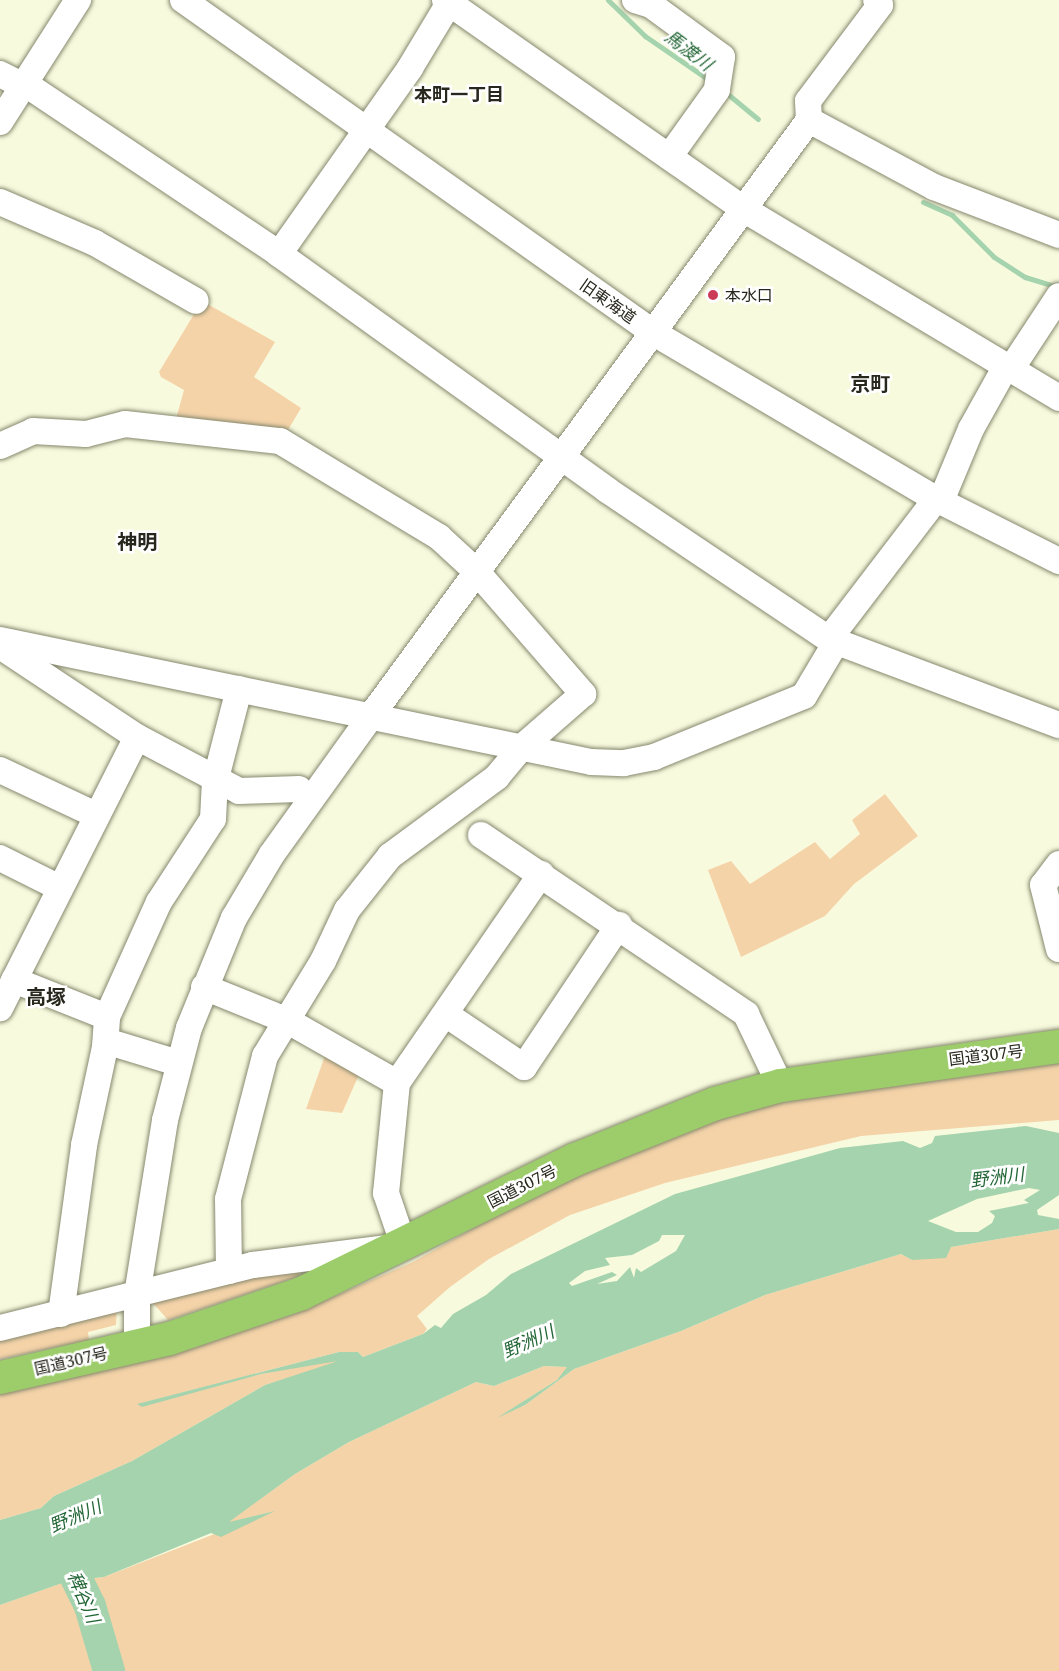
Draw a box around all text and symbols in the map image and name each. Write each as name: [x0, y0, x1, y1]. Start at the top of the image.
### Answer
water label: 馬渡川: [661, 25, 717, 75]
district label: 本町一丁目: [414, 83, 504, 105]
street label: 旧東海道: [576, 275, 640, 327]
place label: 本水口: [725, 285, 773, 305]
marker: 本水口: [706, 288, 720, 302]
district label: 京町: [850, 371, 890, 395]
district label: 神明: [117, 529, 157, 553]
district label: 高塚: [26, 984, 66, 1008]
street label: 国道307号: [948, 1041, 1024, 1069]
street label: 国道307号: [484, 1160, 560, 1212]
water label: 野洲川: [969, 1163, 1025, 1191]
water label: 野洲川: [499, 1320, 557, 1362]
street label: 国道307号: [32, 1343, 110, 1379]
water label: 野洲川: [46, 1496, 104, 1536]
water label: 稗谷川: [64, 1568, 104, 1626]

